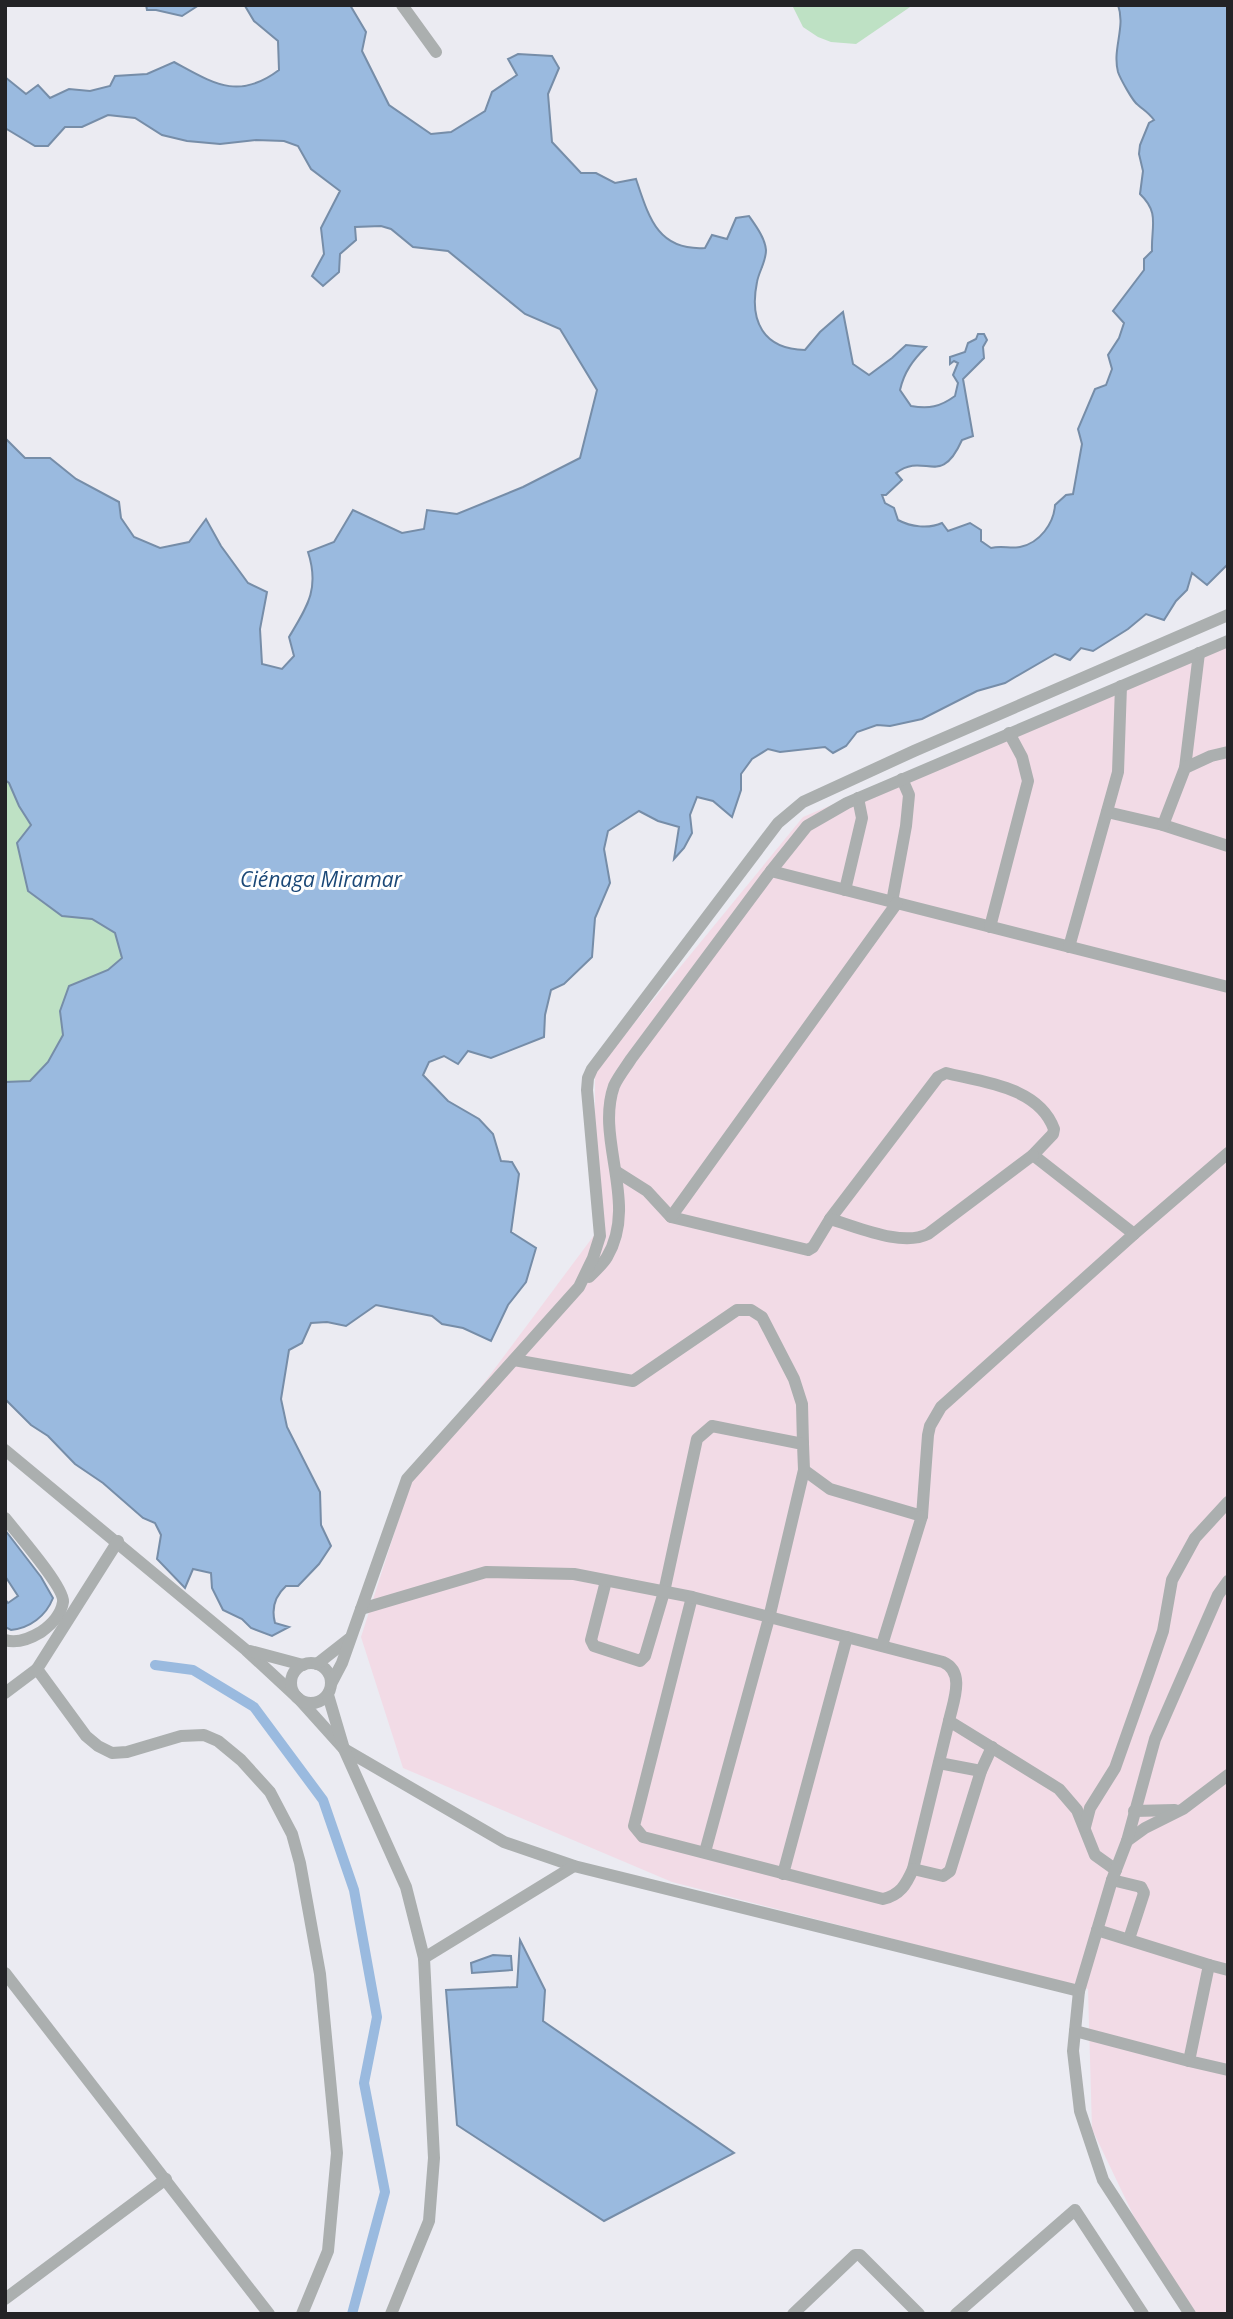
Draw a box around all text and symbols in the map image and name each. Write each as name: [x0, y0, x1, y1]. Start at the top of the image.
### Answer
water label: Ciénaga Miramar: [240, 865, 403, 893]

